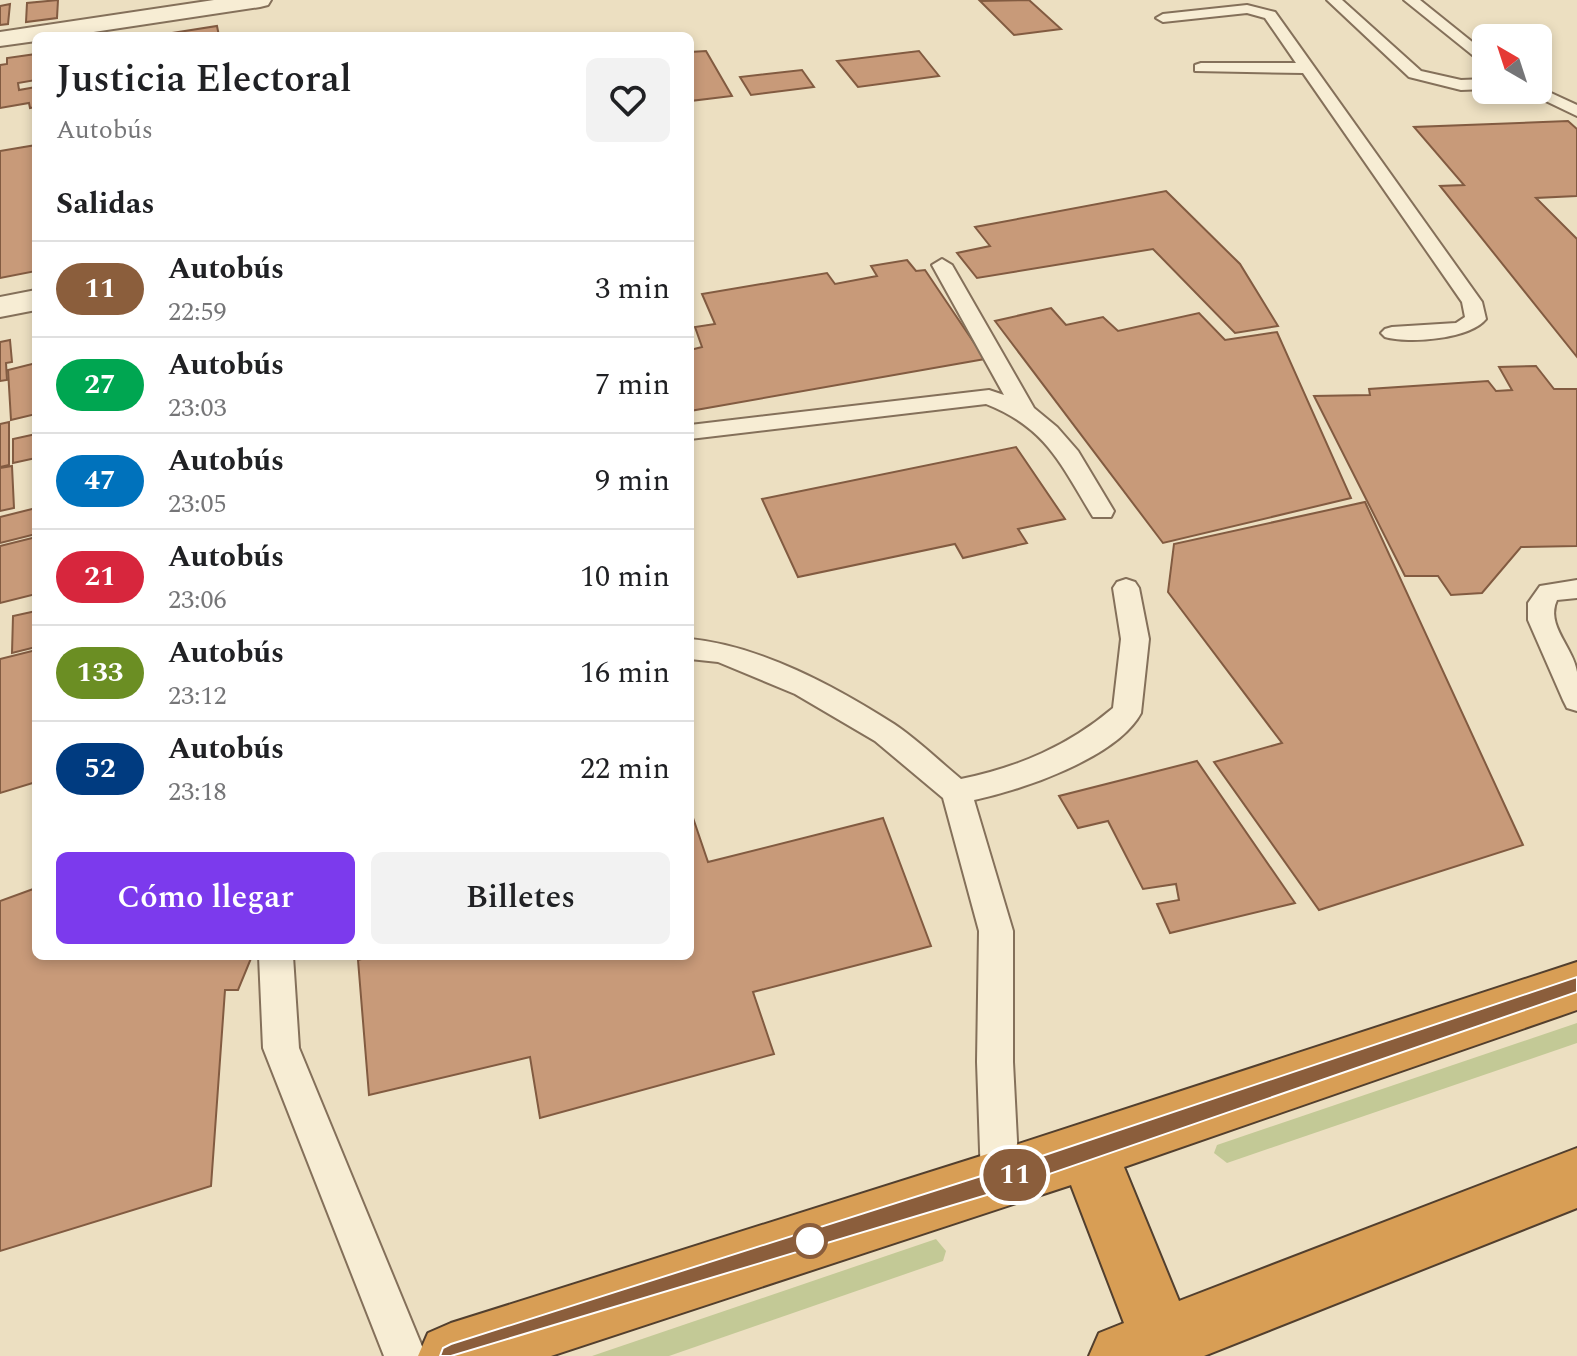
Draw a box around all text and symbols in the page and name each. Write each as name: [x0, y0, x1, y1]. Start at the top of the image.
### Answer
north arrow: [1472, 24, 1552, 104]
map controls: [1472, 24, 1552, 104]
text: Justicia Electoral: [56, 51, 352, 109]
button: heart: [586, 58, 670, 142]
text: Autobús: [56, 110, 153, 150]
text: Salidas: [56, 181, 155, 227]
text: Autobús: [168, 246, 284, 292]
text: 3 min: [595, 266, 670, 312]
text: 11: [84, 267, 116, 310]
text: 22:59: [168, 292, 227, 332]
text: Autobús: [168, 342, 284, 388]
text: 7 min: [595, 362, 670, 408]
text: 27: [84, 363, 116, 406]
text: 23:03: [168, 388, 227, 428]
text: Autobús: [168, 438, 284, 484]
text: 9 min: [595, 458, 670, 504]
text: 47: [84, 459, 116, 502]
text: 23:05: [168, 484, 227, 524]
text: Autobús: [168, 534, 284, 580]
text: 10 min: [580, 554, 670, 600]
text: 21: [84, 555, 116, 598]
text: 23:06: [168, 580, 227, 620]
text: Autobús: [168, 630, 284, 676]
text: 16 min: [580, 650, 670, 696]
text: 133: [76, 651, 124, 694]
text: 23:12: [168, 676, 227, 716]
text: Autobús: [168, 726, 284, 772]
text: 22 min: [580, 746, 670, 792]
text: 52: [84, 747, 116, 790]
text: 23:18: [168, 772, 227, 812]
button: Cómo llegar: [56, 852, 355, 944]
button: Billetes: [371, 852, 670, 944]
line badge: 11: [979, 1149, 1051, 1201]
text: 11: [999, 1153, 1031, 1196]
unlabelled marker: [793, 1224, 827, 1258]

